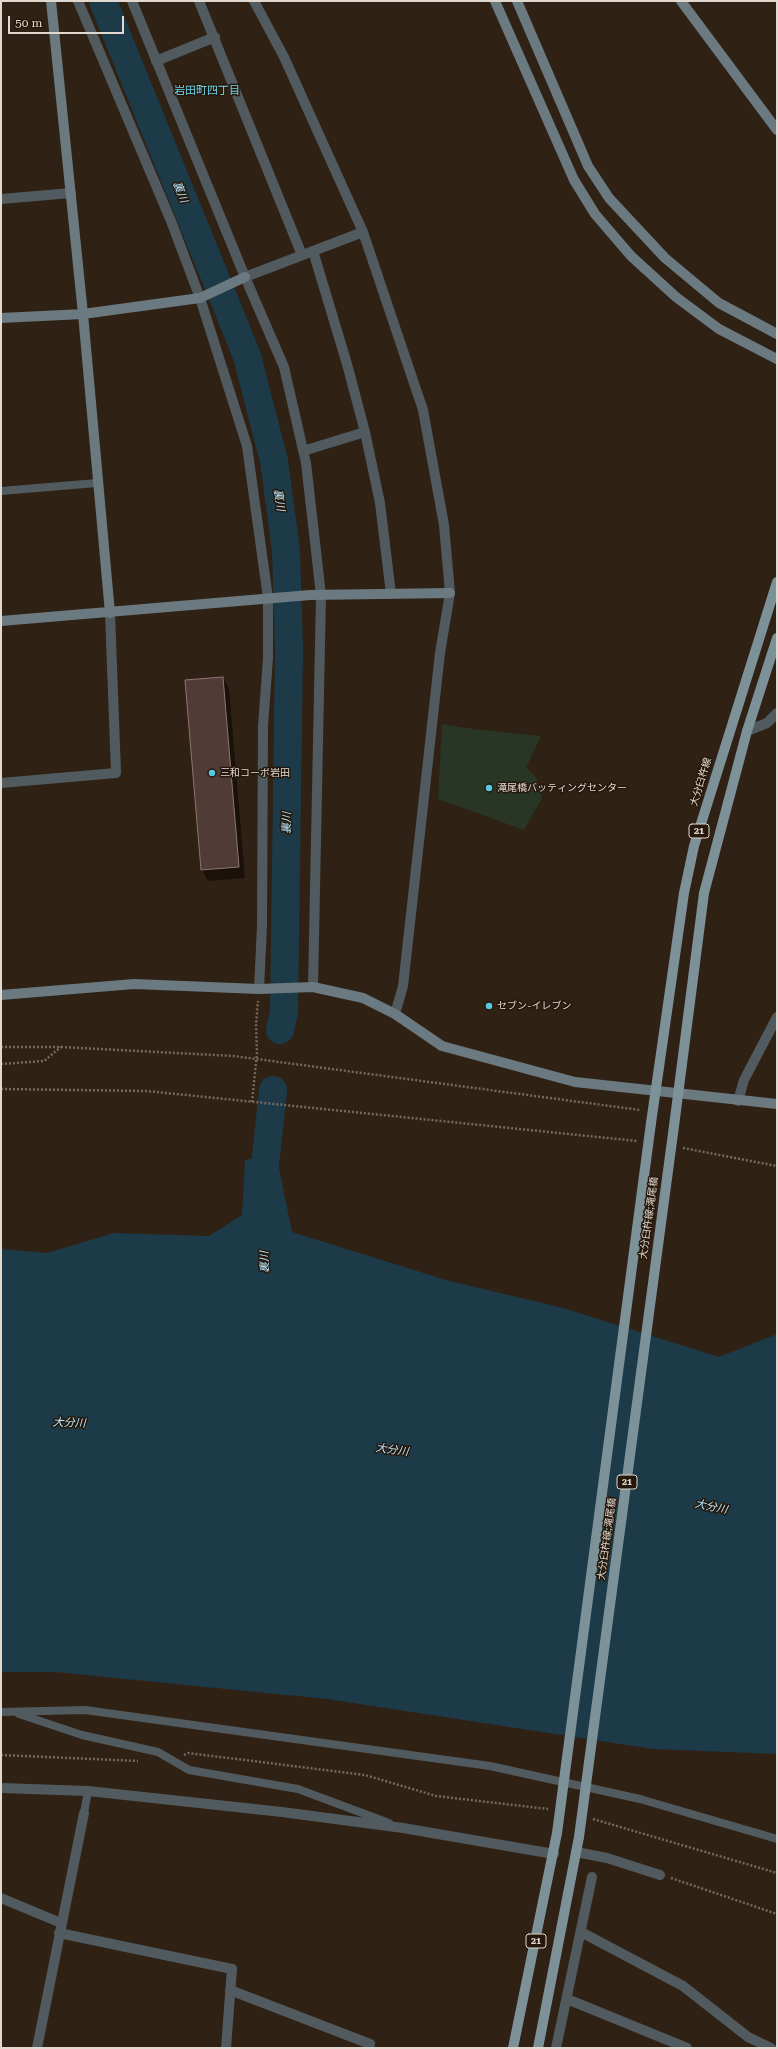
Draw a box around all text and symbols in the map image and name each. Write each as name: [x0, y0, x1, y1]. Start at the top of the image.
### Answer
scale bar: [10, 8, 126, 34]
text: 50 m: [15, 16, 42, 30]
district label: 岩田町四丁目: [174, 84, 240, 98]
water label: 裏川: [170, 179, 190, 205]
water label: 裏川: [271, 488, 287, 512]
street label: 大分臼杵線: [688, 756, 714, 808]
place label: 三和コーポ岩田: [220, 767, 290, 779]
marker: 三和コーポ岩田: [207, 768, 217, 778]
place label: 滝尾橋バッティングセンター: [497, 782, 627, 794]
marker: 滝尾橋バッティングセンター: [484, 783, 494, 793]
water label: 裏川: [280, 812, 294, 834]
road number: 21: [689, 824, 709, 838]
place label: セブン-イレブン: [497, 1000, 571, 1012]
marker: セブン-イレブン: [484, 1001, 494, 1011]
street label: 大分臼杵線;滝尾橋: [637, 1176, 661, 1260]
water label: 裏川: [258, 1251, 272, 1273]
water label: 大分川: [52, 1416, 86, 1430]
water label: 大分川: [375, 1441, 409, 1459]
road number: 21: [617, 1475, 637, 1489]
street label: 大分臼杵線;滝尾橋: [595, 1497, 619, 1581]
water label: 大分川: [693, 1497, 729, 1517]
road number: 21: [526, 1934, 546, 1948]

